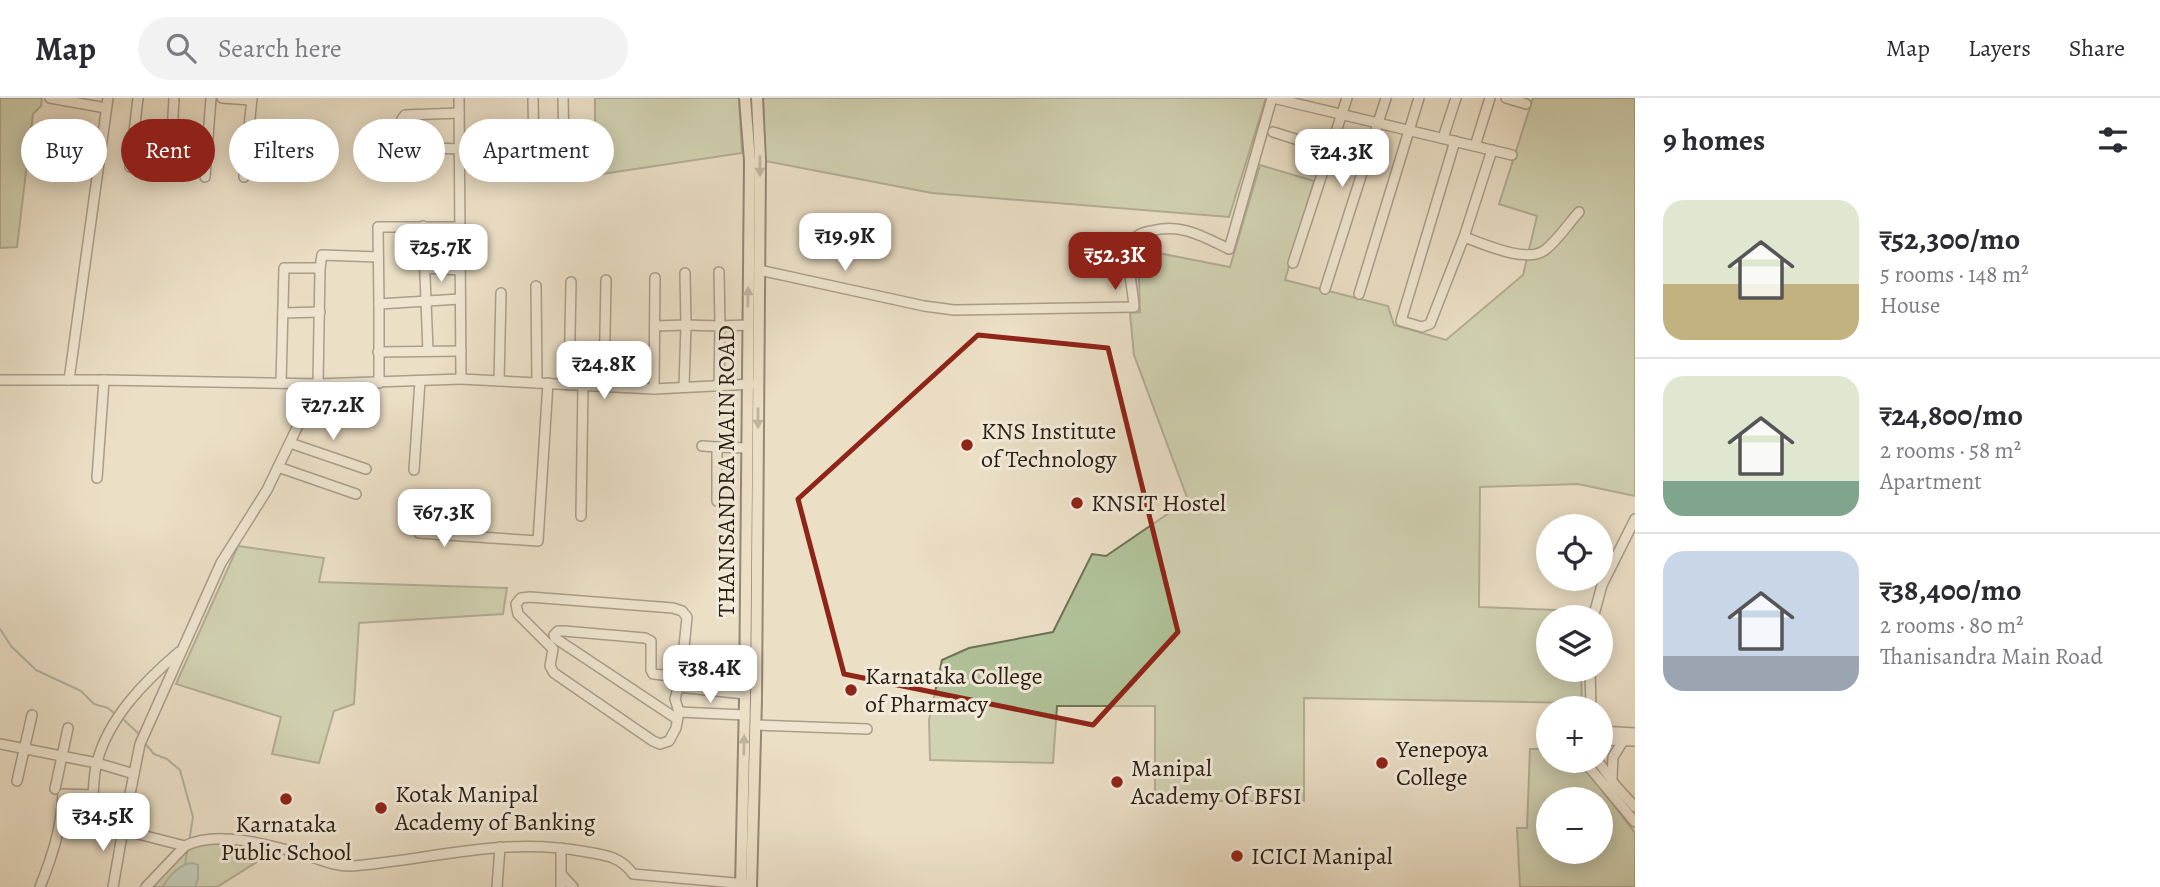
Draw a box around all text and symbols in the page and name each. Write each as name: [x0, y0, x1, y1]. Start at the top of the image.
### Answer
search box: [138, 17, 628, 80]
text: Map: [35, 26, 96, 71]
icon: search: [162, 29, 200, 67]
text: Search here: [218, 31, 342, 66]
text: Map: [1886, 32, 1930, 64]
text: Layers: [1968, 32, 2031, 64]
text: Share: [2069, 32, 2125, 64]
chip: Buy: [21, 119, 107, 182]
chip: Rent: [121, 119, 215, 182]
chip: Filters: [229, 119, 339, 182]
chip: New: [353, 119, 445, 182]
chip: Apartment: [459, 119, 614, 182]
text: 9 homes: [1663, 120, 1765, 160]
icon: filters: [2094, 121, 2132, 159]
pin: ₹24.3K: [1285, 130, 1399, 189]
text: ₹24.3K: [1311, 136, 1373, 167]
one-way arrow: [754, 155, 766, 177]
pin: ₹19.9K: [788, 214, 902, 273]
text: ₹52,300/mo: [1880, 219, 2020, 259]
text: ₹19.9K: [815, 220, 875, 251]
pin: ₹25.7K: [384, 225, 498, 284]
icon: home: [1719, 228, 1803, 312]
text: ₹25.7K: [411, 231, 471, 262]
pin: ₹52.3K: [1058, 232, 1172, 292]
text: ₹52.3K: [1085, 239, 1145, 270]
text: 5 rooms · 148 m²: [1880, 259, 2029, 290]
one-way arrow: [743, 286, 754, 308]
text: House: [1880, 290, 1940, 321]
street label: THANISANDRA MAIN ROAD: [710, 325, 742, 617]
pin: ₹24.8K: [547, 342, 661, 401]
text: ₹24.8K: [573, 348, 636, 379]
pin: ₹27.2K: [276, 382, 390, 442]
text: ₹27.2K: [302, 389, 364, 420]
text: ₹24,800/mo: [1880, 395, 2023, 435]
icon: home: [1719, 404, 1803, 488]
one-way arrow: [752, 407, 764, 429]
place label: KNS Institute of Technology: [981, 415, 1117, 475]
text: 2 rooms · 58 m²: [1880, 435, 2021, 466]
marker: KNS Institute of Technology: [959, 437, 975, 453]
text: Apartment: [1880, 466, 1982, 497]
place label: KNSIT Hostel: [1091, 487, 1226, 519]
pin: ₹67.3K: [387, 490, 501, 549]
marker: KNSIT Hostel: [1069, 495, 1085, 511]
text: ₹67.3K: [414, 496, 474, 527]
map controls: [1536, 514, 1613, 864]
button: locate: [1536, 514, 1613, 591]
text: ₹38,400/mo: [1880, 570, 2021, 610]
icon: home: [1719, 579, 1803, 663]
button: layers: [1536, 605, 1613, 682]
text: 2 rooms · 80 m²: [1880, 610, 2024, 641]
text: Thanisandra Main Road: [1880, 641, 2103, 672]
pin: ₹38.4K: [653, 646, 767, 705]
text: ₹38.4K: [679, 652, 741, 683]
place label: Karnataka College of Pharmacy: [865, 660, 1043, 720]
marker: Karnataka College of Pharmacy: [843, 682, 859, 698]
button: +: [1536, 696, 1613, 773]
place label: Yenepoya College: [1395, 733, 1489, 793]
one-way arrow: [738, 734, 750, 756]
place label: Manipal Academy Of BFSI: [1130, 752, 1302, 812]
marker: Yenepoya College: [1374, 755, 1390, 771]
marker: Manipal Academy Of BFSI: [1109, 774, 1125, 790]
place label: Kotak Manipal Academy of Banking: [394, 778, 596, 838]
button: −: [1536, 787, 1613, 864]
marker: Karnataka Public School: [278, 791, 294, 807]
pin: ₹34.5K: [46, 794, 160, 853]
text: ₹34.5K: [73, 800, 133, 831]
marker: Kotak Manipal Academy of Banking: [373, 800, 389, 816]
place label: Karnataka Public School: [221, 808, 352, 868]
place label: ICICI Manipal: [1251, 840, 1393, 872]
marker: ICICI Manipal: [1229, 848, 1245, 864]

